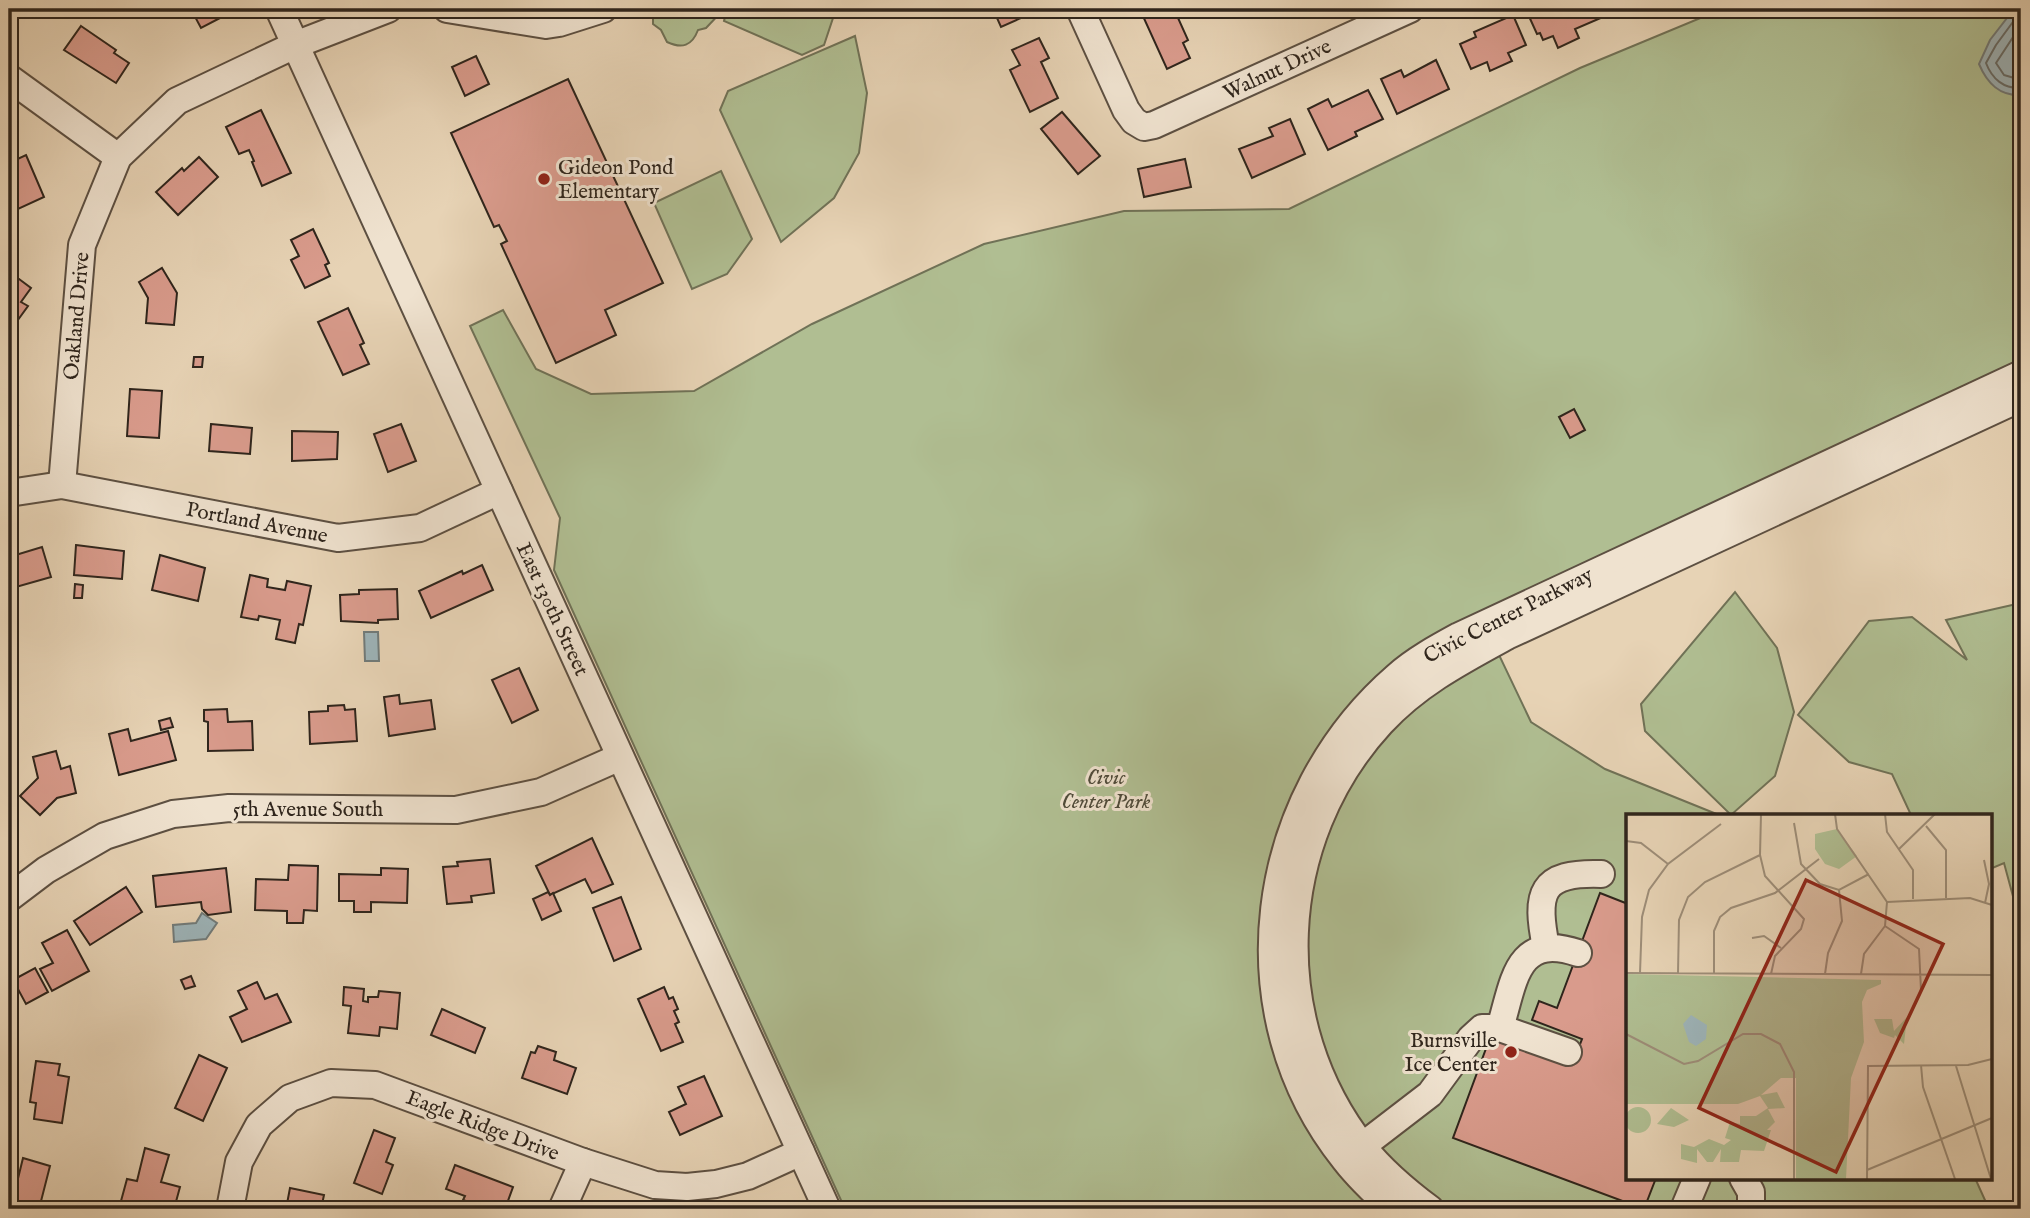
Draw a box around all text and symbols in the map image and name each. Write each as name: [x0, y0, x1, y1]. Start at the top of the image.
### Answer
street label: Walnut Drive: [1219, 33, 1336, 107]
place label: Gideon Pond Elementary: [558, 155, 674, 206]
marker: Gideon Pond Elementary: [536, 171, 552, 187]
street label: Oakland Drive: [58, 251, 97, 381]
street label: Portland Avenue: [184, 496, 330, 551]
street label: East 130th Street: [509, 539, 594, 681]
street label: Civic Center Parkway: [1419, 562, 1599, 671]
park label: Civic Center Park: [1062, 765, 1151, 816]
street label: 5th Avenue South: [233, 797, 383, 824]
inset map: [1626, 814, 1992, 1180]
place label: Burnsville Ice Center: [1405, 1028, 1497, 1079]
marker: Burnsville Ice Center: [1503, 1044, 1519, 1060]
street label: Eagle Ridge Drive: [402, 1085, 563, 1168]

